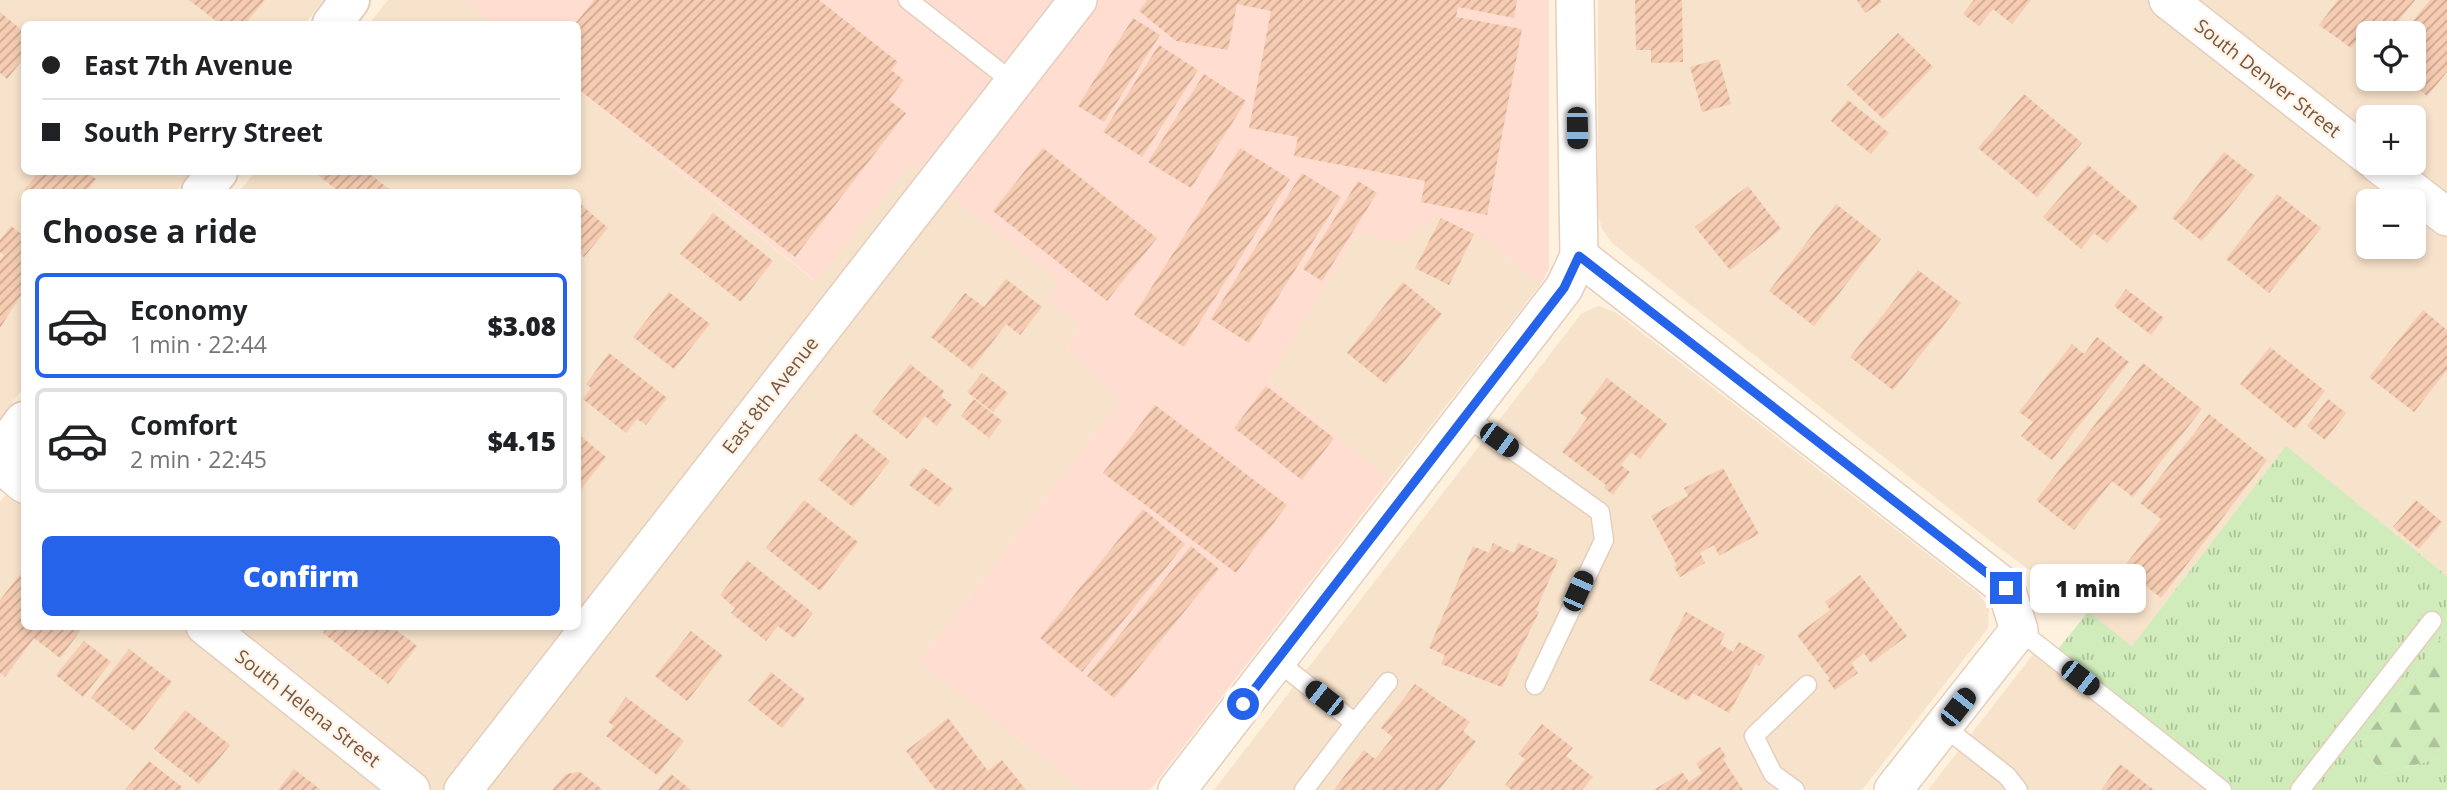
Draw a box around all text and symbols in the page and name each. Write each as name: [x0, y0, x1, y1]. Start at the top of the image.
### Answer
street label: South Denver Street: [2190, 13, 2347, 143]
map controls: [2356, 21, 2426, 259]
button: locate: [2356, 21, 2426, 91]
text: East 7th Avenue: [84, 47, 293, 83]
button: +: [2356, 105, 2426, 175]
car: [1567, 107, 1588, 149]
text: South Perry Street: [84, 114, 323, 150]
button: −: [2356, 189, 2426, 259]
text: Choose a ride: [42, 209, 257, 252]
text: Economy: [130, 292, 248, 328]
icon: car: [46, 294, 109, 357]
text: $3.08: [488, 308, 556, 344]
text: 1 min · 22:44: [130, 328, 267, 360]
street label: East 8th Avenue: [716, 331, 824, 459]
text: Comfort: [130, 407, 237, 443]
icon: car: [46, 409, 109, 472]
car: [1476, 419, 1523, 461]
text: $4.15: [488, 423, 556, 459]
text: 2 min · 22:45: [130, 443, 267, 475]
button: Confirm: [42, 536, 560, 616]
callout: 1 min: [2030, 564, 2146, 612]
car: [1560, 568, 1597, 614]
route end: [1990, 572, 2022, 604]
text: 1 min: [2055, 572, 2121, 604]
street label: South Helena Street: [230, 643, 386, 773]
car: [2057, 657, 2104, 699]
car: [1301, 677, 1348, 719]
car: [1937, 684, 1980, 730]
route start: [1227, 688, 1259, 720]

